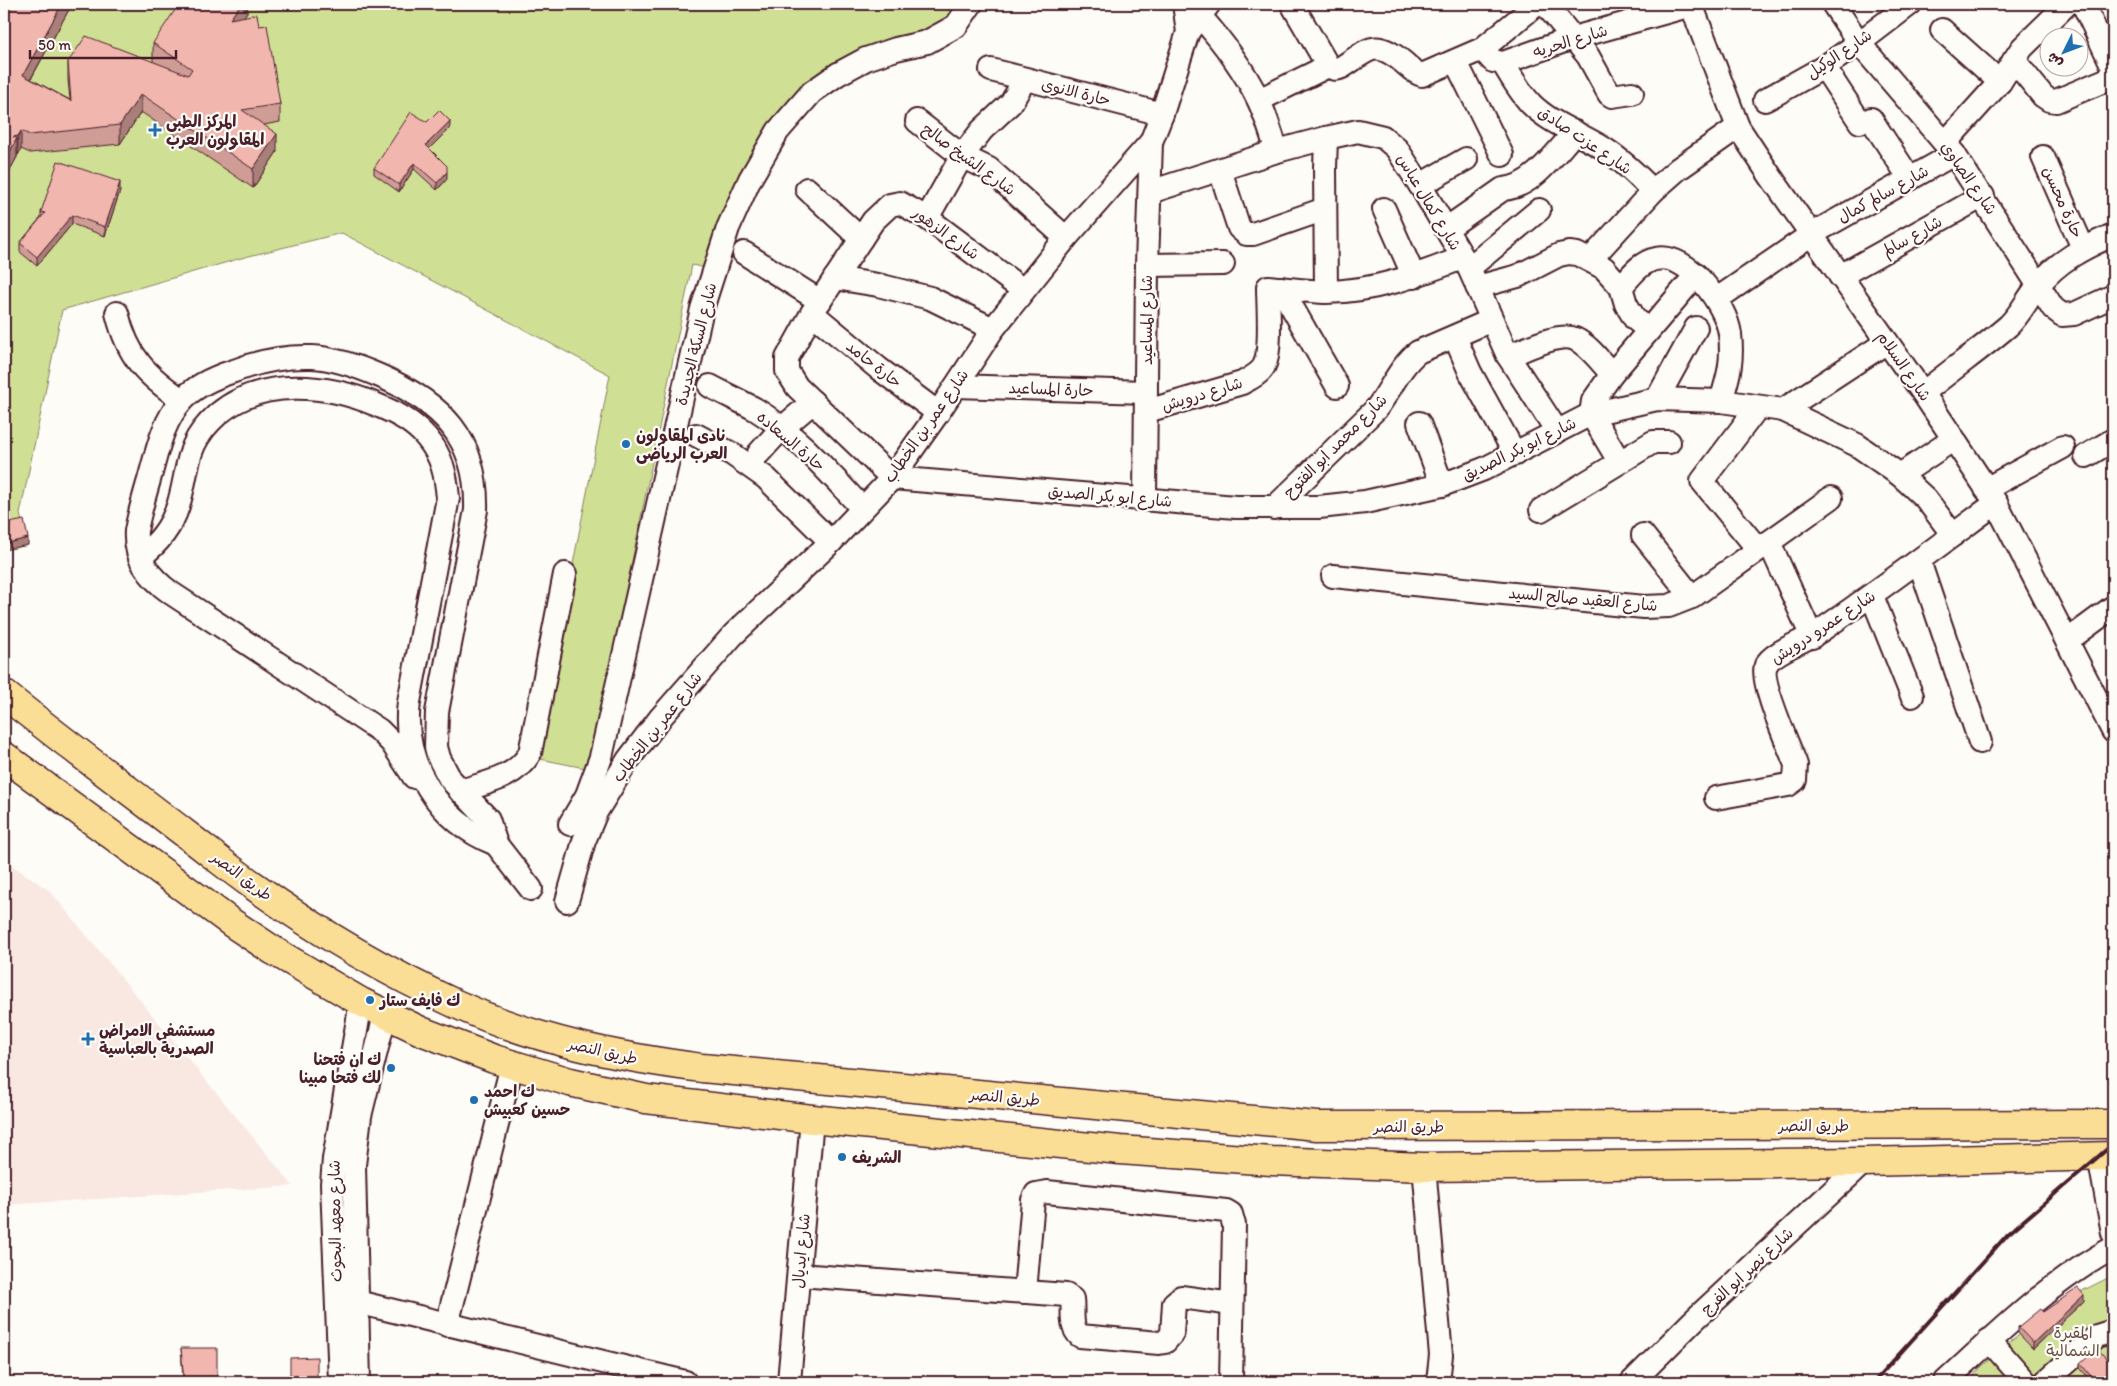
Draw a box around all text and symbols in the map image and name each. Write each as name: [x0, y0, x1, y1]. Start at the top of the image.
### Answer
street label: شارع الحريه: [1530, 21, 1610, 63]
street label: شارع الوكيل: [1803, 25, 1876, 84]
scale bar: [30, 28, 176, 60]
north arrow: [2040, 28, 2090, 78]
text: 50 m: [38, 36, 71, 54]
text: ش: [2043, 49, 2066, 72]
street label: حارة الانوى: [1039, 74, 1113, 111]
street label: شارع عزت صادق: [1534, 102, 1635, 180]
place label: المركز الطبى المقاولون العرب: [166, 112, 264, 151]
street label: شارع الشيخ صالح: [918, 119, 1019, 201]
marker: المركز الطبى المقاولون العرب: [148, 123, 162, 137]
street label: شارع الصاوي: [1935, 138, 2001, 219]
street label: شارع كمال عباس: [1391, 150, 1465, 255]
street label: شارع سالم كمال: [1834, 161, 1933, 229]
street label: حارة محسن: [2039, 163, 2087, 241]
street label: شارع الزهور: [907, 202, 983, 265]
street label: شارع سالم: [1879, 212, 1947, 263]
street label: شارع المساعيد: [1137, 275, 1158, 365]
street label: شارع السكة الجديدة: [672, 280, 722, 408]
street label: شارع السلام: [1871, 327, 1935, 406]
street label: حارة حامد: [842, 336, 906, 392]
street label: شارع عمر بن الخطاب: [880, 366, 974, 488]
street label: شارع درويش: [1159, 373, 1245, 417]
street label: حارة المساعيد: [1008, 378, 1094, 400]
street label: شارع محمد ابو الفتوح: [1279, 390, 1392, 503]
street label: حارة السعاده: [753, 407, 829, 475]
street label: شارع ابو بكر الصديق: [1459, 413, 1580, 487]
place label: نادى المقاولون العرب الرياضى: [636, 426, 727, 464]
marker: نادى المقاولون العرب الرياضى: [620, 438, 632, 450]
street label: شارع ابو بكر الصديق: [1047, 481, 1173, 513]
street label: شارع العقيد صالح السيد: [1507, 583, 1658, 617]
street label: شارع عمرو درويش: [1767, 586, 1880, 670]
street label: شارع عمر بن الخطاب: [608, 668, 707, 787]
street label: طريق النصر: [207, 846, 276, 905]
place label: ك فايف ستار: [378, 991, 460, 1010]
marker: ك فايف ستار: [364, 994, 376, 1006]
place label: مستشفى الامراض الصدرية بالعباسية: [99, 1021, 215, 1058]
marker: مستشفى الامراض الصدرية بالعباسية: [81, 1032, 95, 1046]
street label: طريق النصر: [565, 1033, 639, 1068]
place label: ك ان فتحنا لك فتحا مبينا: [299, 1050, 381, 1087]
marker: ك ان فتحنا لك فتحا مبينا: [385, 1062, 397, 1074]
place label: ك احمد حسين كعبيش: [484, 1082, 570, 1119]
street label: طريق النصر: [967, 1084, 1041, 1110]
marker: ك احمد حسين كعبيش: [468, 1094, 480, 1106]
street label: طريق النصر: [1777, 1116, 1849, 1135]
street label: طريق النصر: [1372, 1117, 1444, 1136]
place label: الشريف: [852, 1148, 901, 1167]
marker: الشريف: [836, 1151, 848, 1163]
street label: شارع معهد البحوث: [324, 1160, 348, 1282]
street label: شارع ايديال: [788, 1213, 816, 1289]
street label: شارع نصر ابو الفرج: [1697, 1223, 1799, 1320]
park label: المقبرة الشمالية: [2046, 1323, 2100, 1360]

